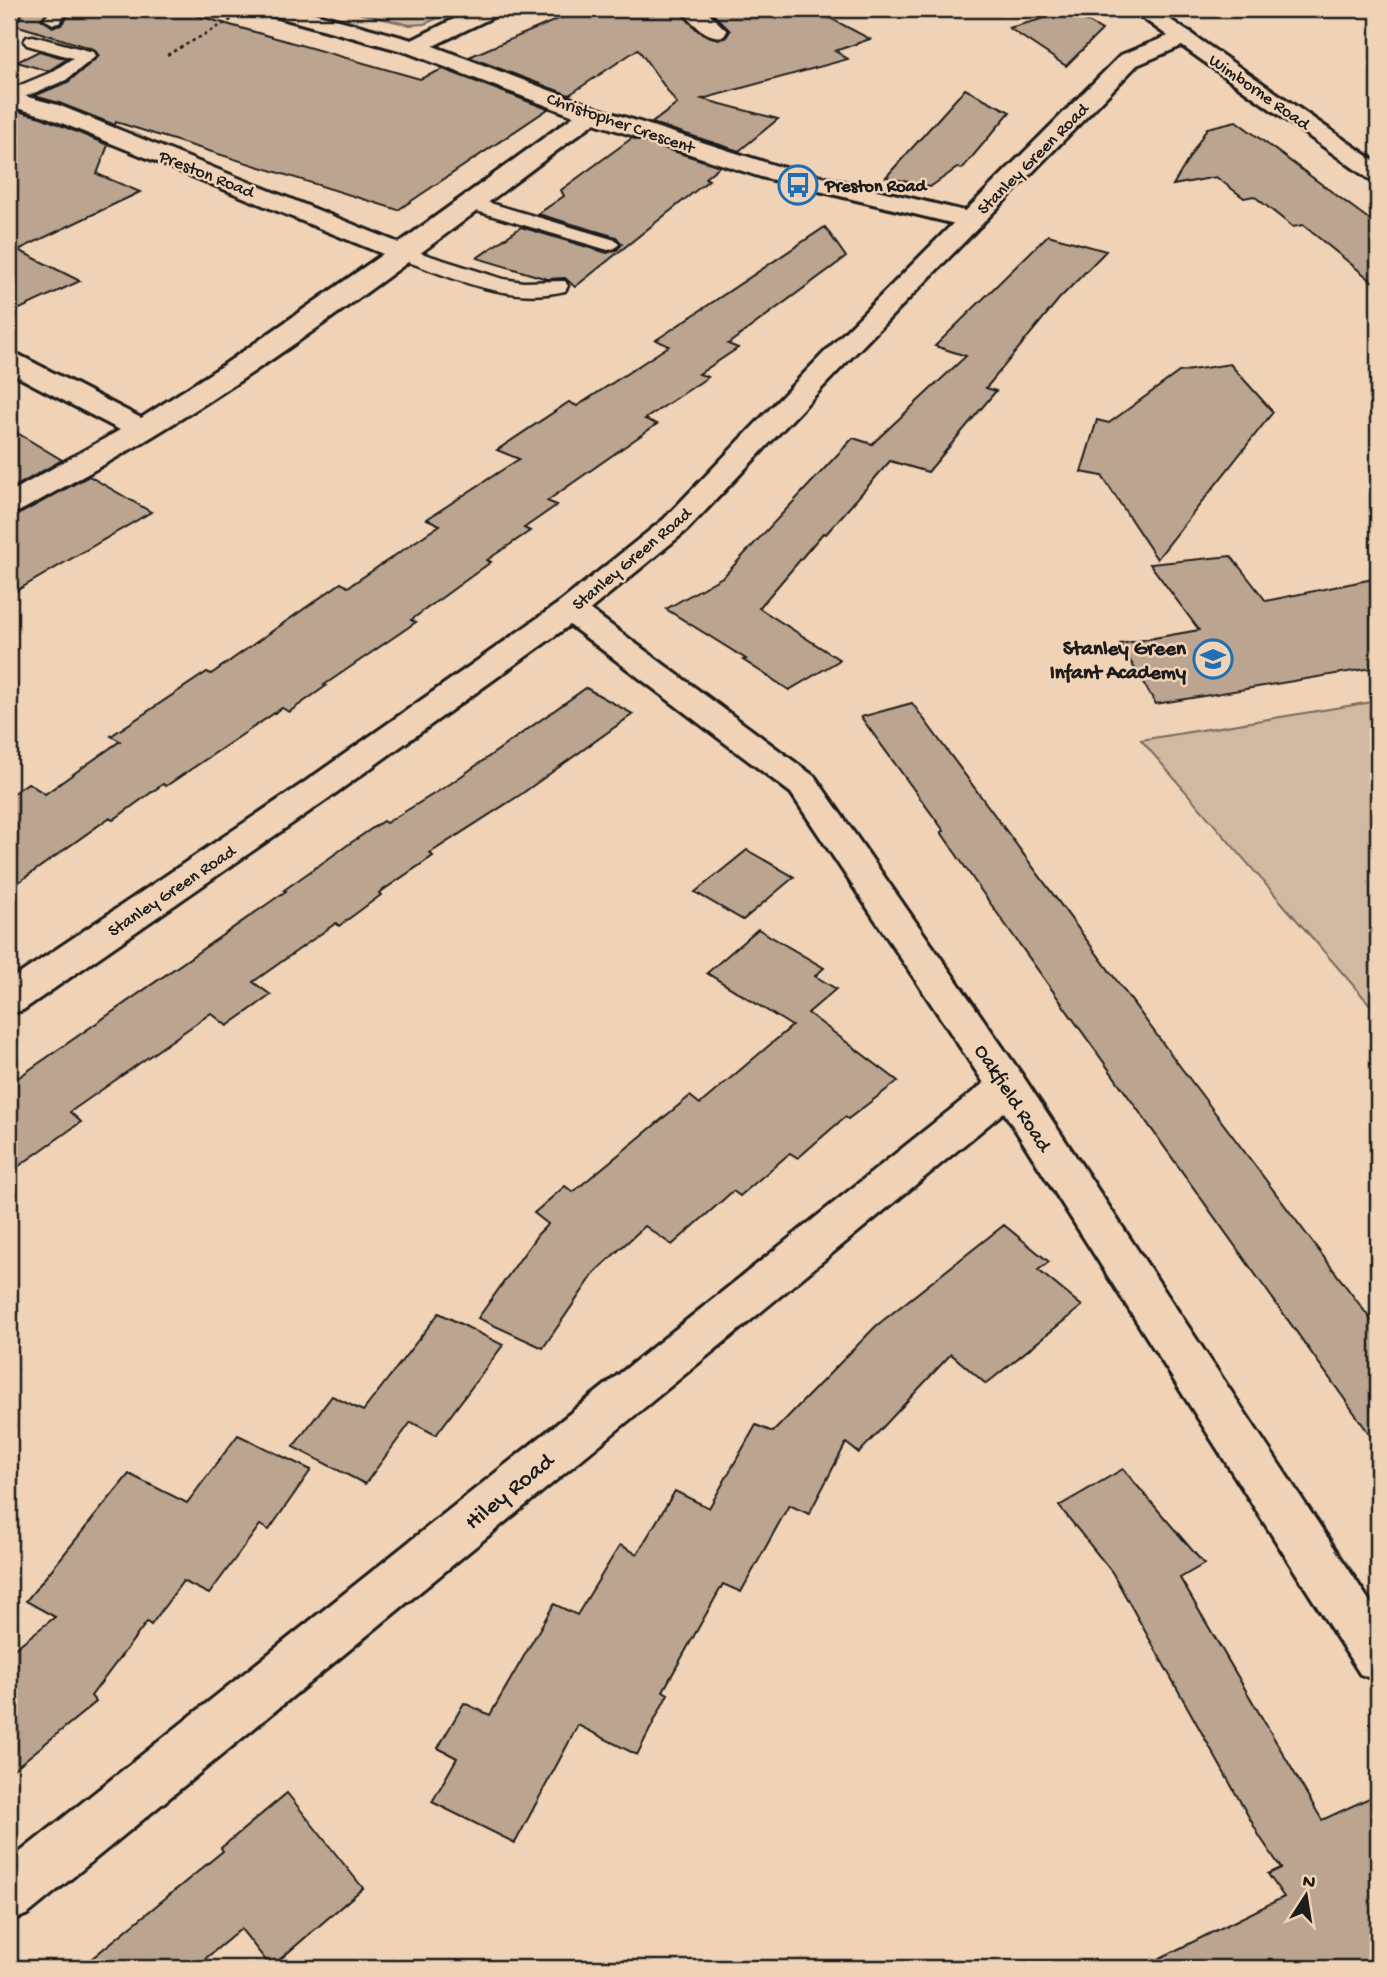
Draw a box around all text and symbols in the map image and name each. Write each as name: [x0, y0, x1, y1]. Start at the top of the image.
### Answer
street label: Wimborne Road: [1204, 50, 1314, 136]
street label: Christopher Crescent: [544, 89, 698, 160]
street label: Stanley Green Road: [974, 99, 1095, 220]
street label: Preston Road: [154, 146, 258, 205]
bus stop icon: Preston Road: [777, 164, 819, 206]
place label: Preston Road: [824, 177, 928, 198]
street label: Stanley Green Road: [569, 503, 698, 616]
place label: Stanley Green Infant Academy: [1050, 638, 1187, 687]
school or university icon: Stanley Green Infant Academy: [1192, 638, 1234, 680]
street label: Stanley Green Road: [105, 841, 241, 942]
street label: Oakfield Road: [967, 1040, 1056, 1159]
street label: Hiley Road: [460, 1447, 562, 1537]
north arrow: [1272, 1862, 1342, 1932]
text: N: [1300, 1870, 1317, 1895]

